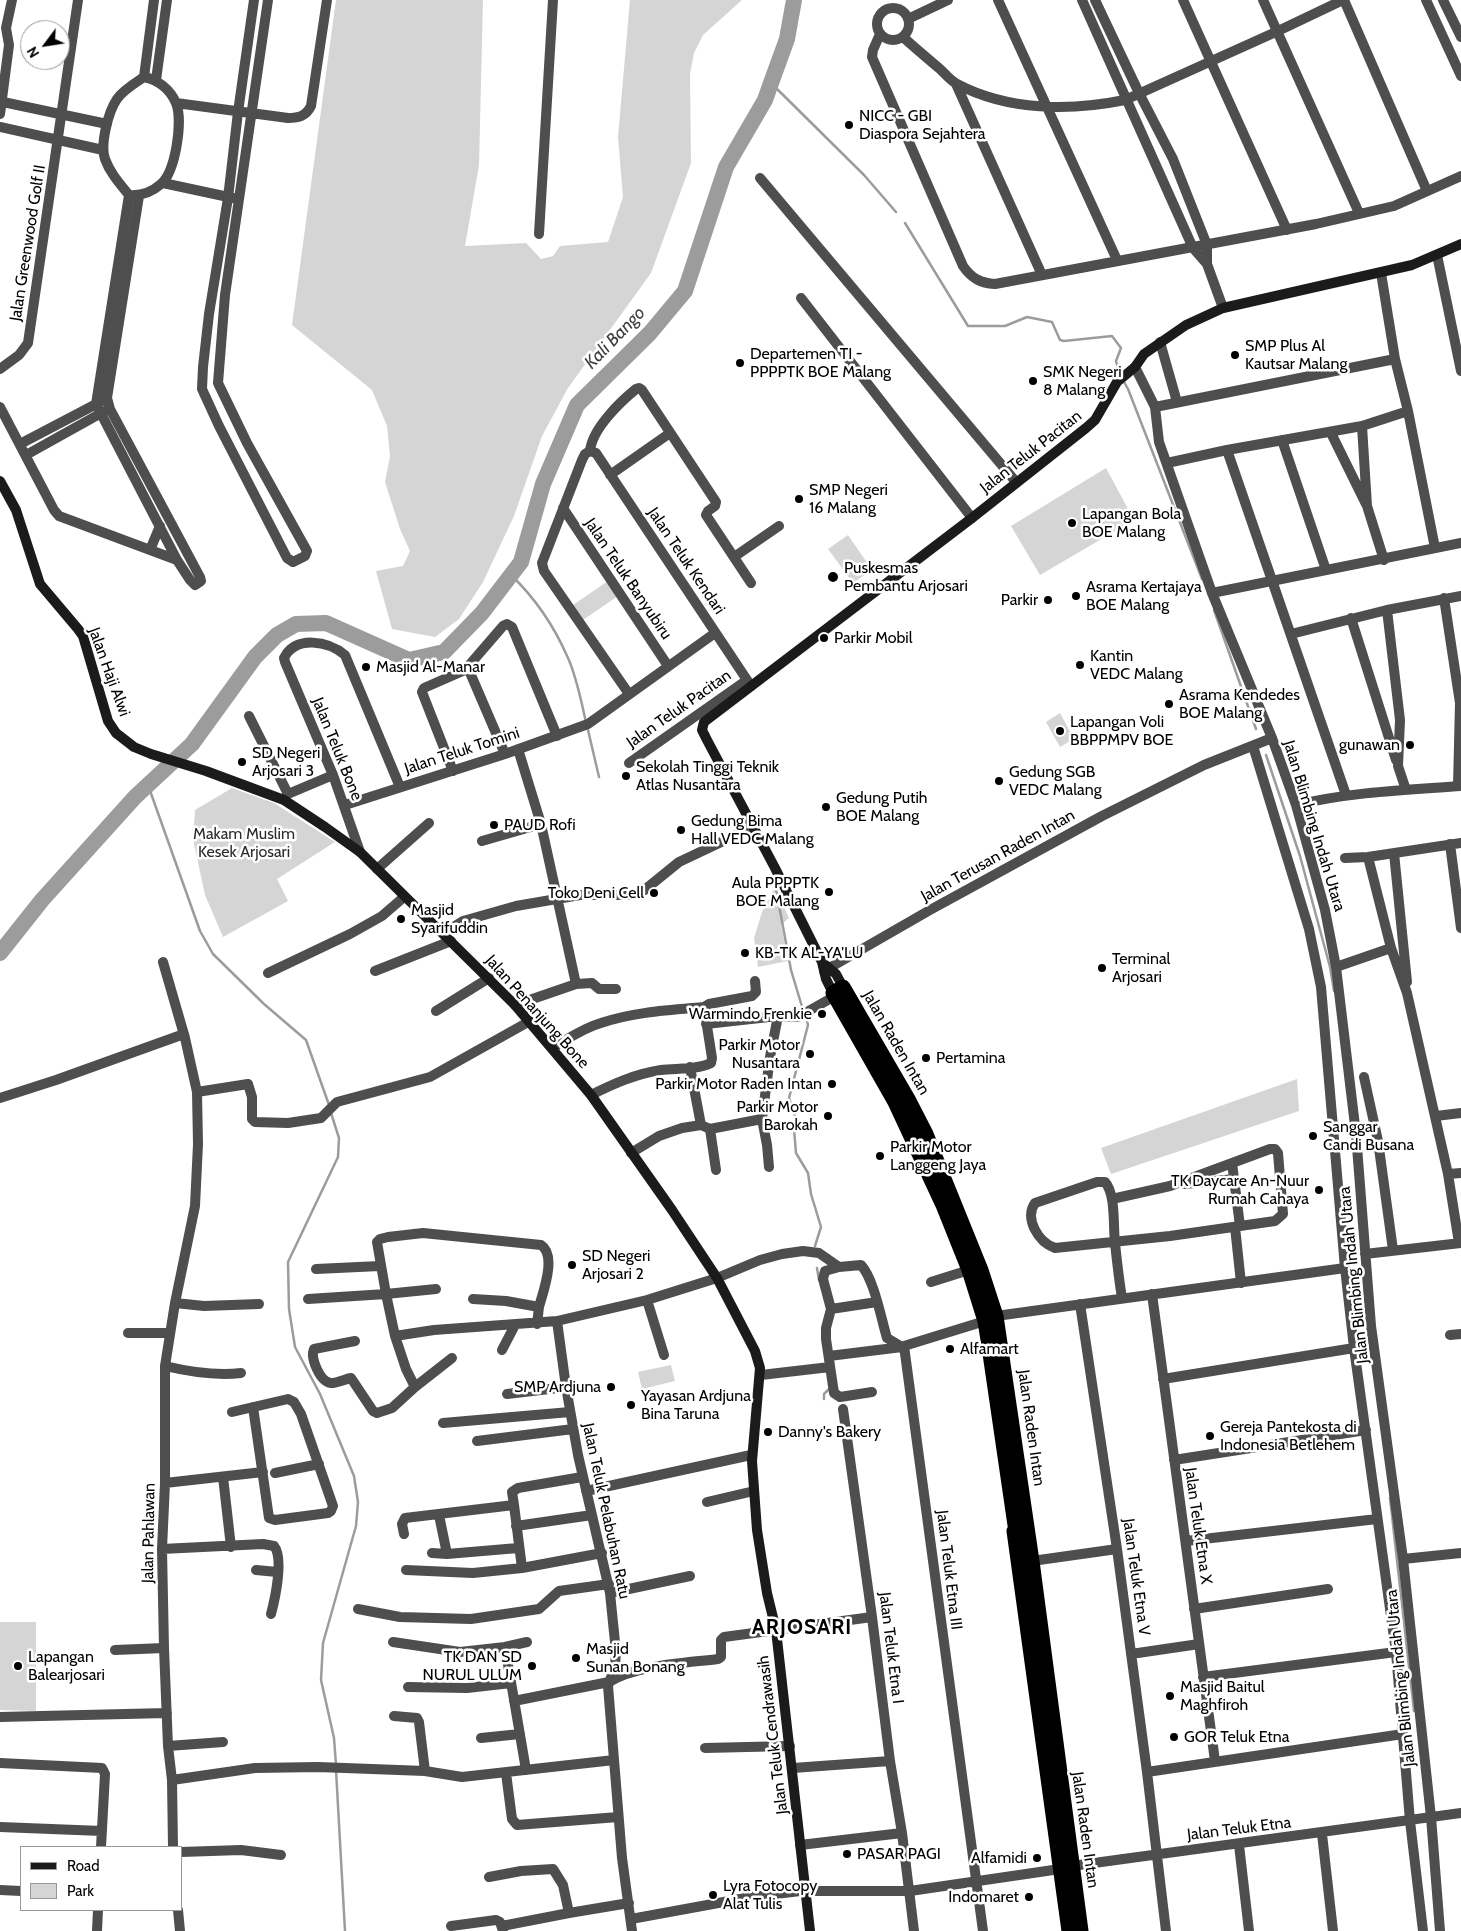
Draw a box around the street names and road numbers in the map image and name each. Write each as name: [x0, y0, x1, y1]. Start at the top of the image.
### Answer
street label: Jalan Greenwood Golf II: [6, 163, 50, 323]
street label: Jalan Teluk Pacitan: [977, 406, 1085, 498]
street label: Jalan Teluk Kendari: [643, 504, 729, 618]
street label: Jalan Teluk Banyubiru: [580, 515, 676, 643]
street label: Jalan Haji Alwi: [84, 625, 134, 719]
street label: Jalan Teluk Pacitan: [623, 666, 735, 752]
street label: Jalan Teluk Bone: [308, 695, 366, 803]
street label: Jalan Teluk Tomini: [402, 723, 522, 779]
street label: Jalan Blimbing Indah Utara: [1279, 738, 1349, 914]
street label: Jalan Terusan Raden Intan: [918, 806, 1078, 906]
street label: Jalan Penanjung Bone: [481, 951, 593, 1073]
street label: Jalan Raden Intan: [858, 987, 934, 1099]
street label: Jalan Blimbing Indah Utara: [1335, 1186, 1373, 1364]
street label: Jalan Raden Intan: [1013, 1369, 1049, 1487]
street label: Jalan Teluk Pelabuhan Ratu: [578, 1421, 634, 1601]
street label: Jalan Teluk Etna X: [1180, 1466, 1216, 1586]
street label: Jalan Pahlawan: [139, 1483, 159, 1583]
street label: Jalan Teluk Etna III: [932, 1509, 966, 1631]
street label: Jalan Teluk Etna V: [1118, 1517, 1154, 1637]
street label: Jalan Blimbing Indah Utara: [1382, 1589, 1420, 1767]
street label: Jalan Teluk Etna I: [875, 1591, 907, 1705]
street label: Jalan Teluk Cendrawasih: [754, 1654, 792, 1816]
street label: Jalan Raden Intan: [1067, 1771, 1103, 1889]
street label: Jalan Teluk Etna: [1186, 1813, 1292, 1845]

